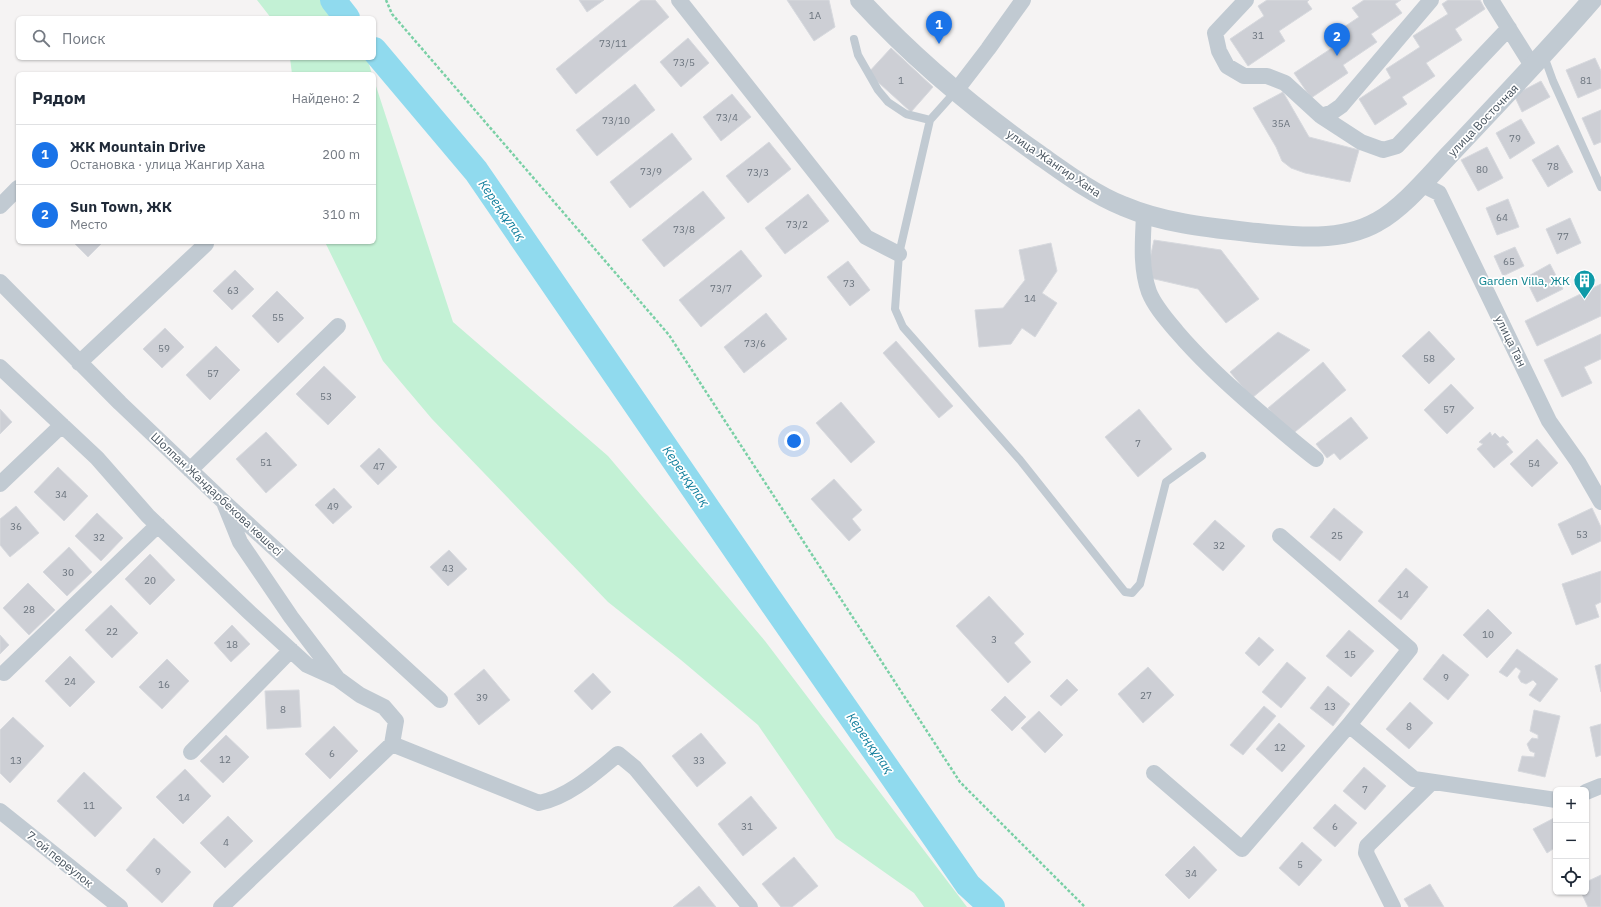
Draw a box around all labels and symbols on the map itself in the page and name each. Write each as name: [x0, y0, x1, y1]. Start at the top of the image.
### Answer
house number: 1А: [809, 9, 822, 22]
pin: 1: [926, 11, 952, 44]
pin: 2: [1324, 23, 1350, 56]
house number: 31: [1252, 29, 1264, 42]
house number: 73/11: [599, 37, 627, 50]
house number: 73/5: [673, 56, 695, 69]
house number: 1: [898, 74, 904, 87]
house number: 81: [1580, 74, 1592, 87]
street label: улица Восточная: [1445, 81, 1521, 159]
house number: 73/4: [716, 111, 738, 124]
house number: 73/10: [602, 114, 630, 127]
house number: 35А: [1272, 117, 1291, 130]
street label: улица Жангир Хана: [1004, 126, 1104, 200]
house number: 79: [1509, 132, 1521, 145]
house number: 78: [1547, 160, 1559, 173]
house number: 80: [1476, 163, 1488, 176]
house number: 73/9: [640, 165, 662, 178]
house number: 73/3: [747, 166, 769, 179]
water label: Кереңқұлақ: [475, 176, 529, 244]
house number: 64: [1496, 211, 1508, 224]
house number: 73/2: [786, 218, 808, 231]
house number: 73/8: [673, 223, 695, 236]
house number: 77: [1557, 230, 1569, 243]
house number: 65: [1503, 255, 1515, 268]
building icon: Garden Villa, ЖК: [1572, 267, 1598, 300]
place label: Garden Villa, ЖК: [1479, 273, 1570, 288]
house number: 73: [843, 277, 855, 290]
house number: 73/7: [710, 282, 732, 295]
house number: 63: [227, 284, 239, 297]
house number: 14: [1024, 292, 1036, 305]
house number: 55: [272, 311, 284, 324]
street label: улица Тан: [1492, 313, 1530, 369]
house number: 73/6: [744, 337, 766, 350]
house number: 59: [158, 342, 170, 355]
house number: 58: [1423, 352, 1435, 365]
house number: 57: [207, 367, 219, 380]
house number: 53: [320, 390, 332, 403]
house number: 57: [1443, 403, 1455, 416]
street label: Шолпан Жандарбекова көшесі: [148, 429, 286, 559]
your location: [784, 431, 804, 451]
house number: 7: [1135, 437, 1141, 450]
water label: Кереңқұлақ: [659, 442, 713, 510]
house number: 51: [260, 456, 272, 469]
house number: 54: [1528, 457, 1540, 470]
house number: 47: [373, 460, 385, 473]
house number: 34: [55, 488, 67, 501]
house number: 49: [327, 500, 339, 513]
house number: 36: [10, 520, 22, 533]
house number: 53: [1576, 528, 1588, 541]
house number: 25: [1331, 529, 1343, 542]
house number: 32: [93, 531, 105, 544]
house number: 32: [1213, 539, 1225, 552]
house number: 43: [442, 562, 454, 575]
house number: 30: [62, 566, 74, 579]
house number: 20: [144, 574, 156, 587]
house number: 14: [1397, 588, 1409, 601]
house number: 28: [23, 603, 35, 616]
house number: 22: [106, 625, 118, 638]
house number: 10: [1482, 628, 1494, 641]
house number: 3: [991, 633, 997, 646]
house number: 18: [226, 638, 238, 651]
house number: 15: [1344, 648, 1356, 661]
house number: 9: [1443, 671, 1449, 684]
house number: 24: [64, 675, 76, 688]
house number: 16: [158, 678, 170, 691]
house number: 27: [1140, 689, 1152, 702]
house number: 39: [476, 691, 488, 704]
house number: 13: [1324, 700, 1336, 713]
house number: 8: [280, 703, 286, 716]
water label: Кереңқұлақ: [843, 709, 897, 777]
house number: 8: [1406, 720, 1412, 733]
house number: 12: [1274, 741, 1286, 754]
house number: 6: [329, 747, 335, 760]
house number: 12: [219, 753, 231, 766]
house number: 13: [10, 754, 22, 767]
house number: 33: [693, 754, 705, 767]
house number: 7: [1362, 783, 1368, 796]
house number: 14: [178, 791, 190, 804]
house number: 11: [83, 799, 95, 812]
house number: 31: [741, 820, 753, 833]
house number: 6: [1332, 820, 1338, 833]
street label: 7-ой переулок: [24, 828, 97, 891]
house number: 4: [223, 836, 229, 849]
house number: 5: [1297, 858, 1303, 871]
house number: 9: [155, 865, 161, 878]
house number: 34: [1185, 867, 1197, 880]

